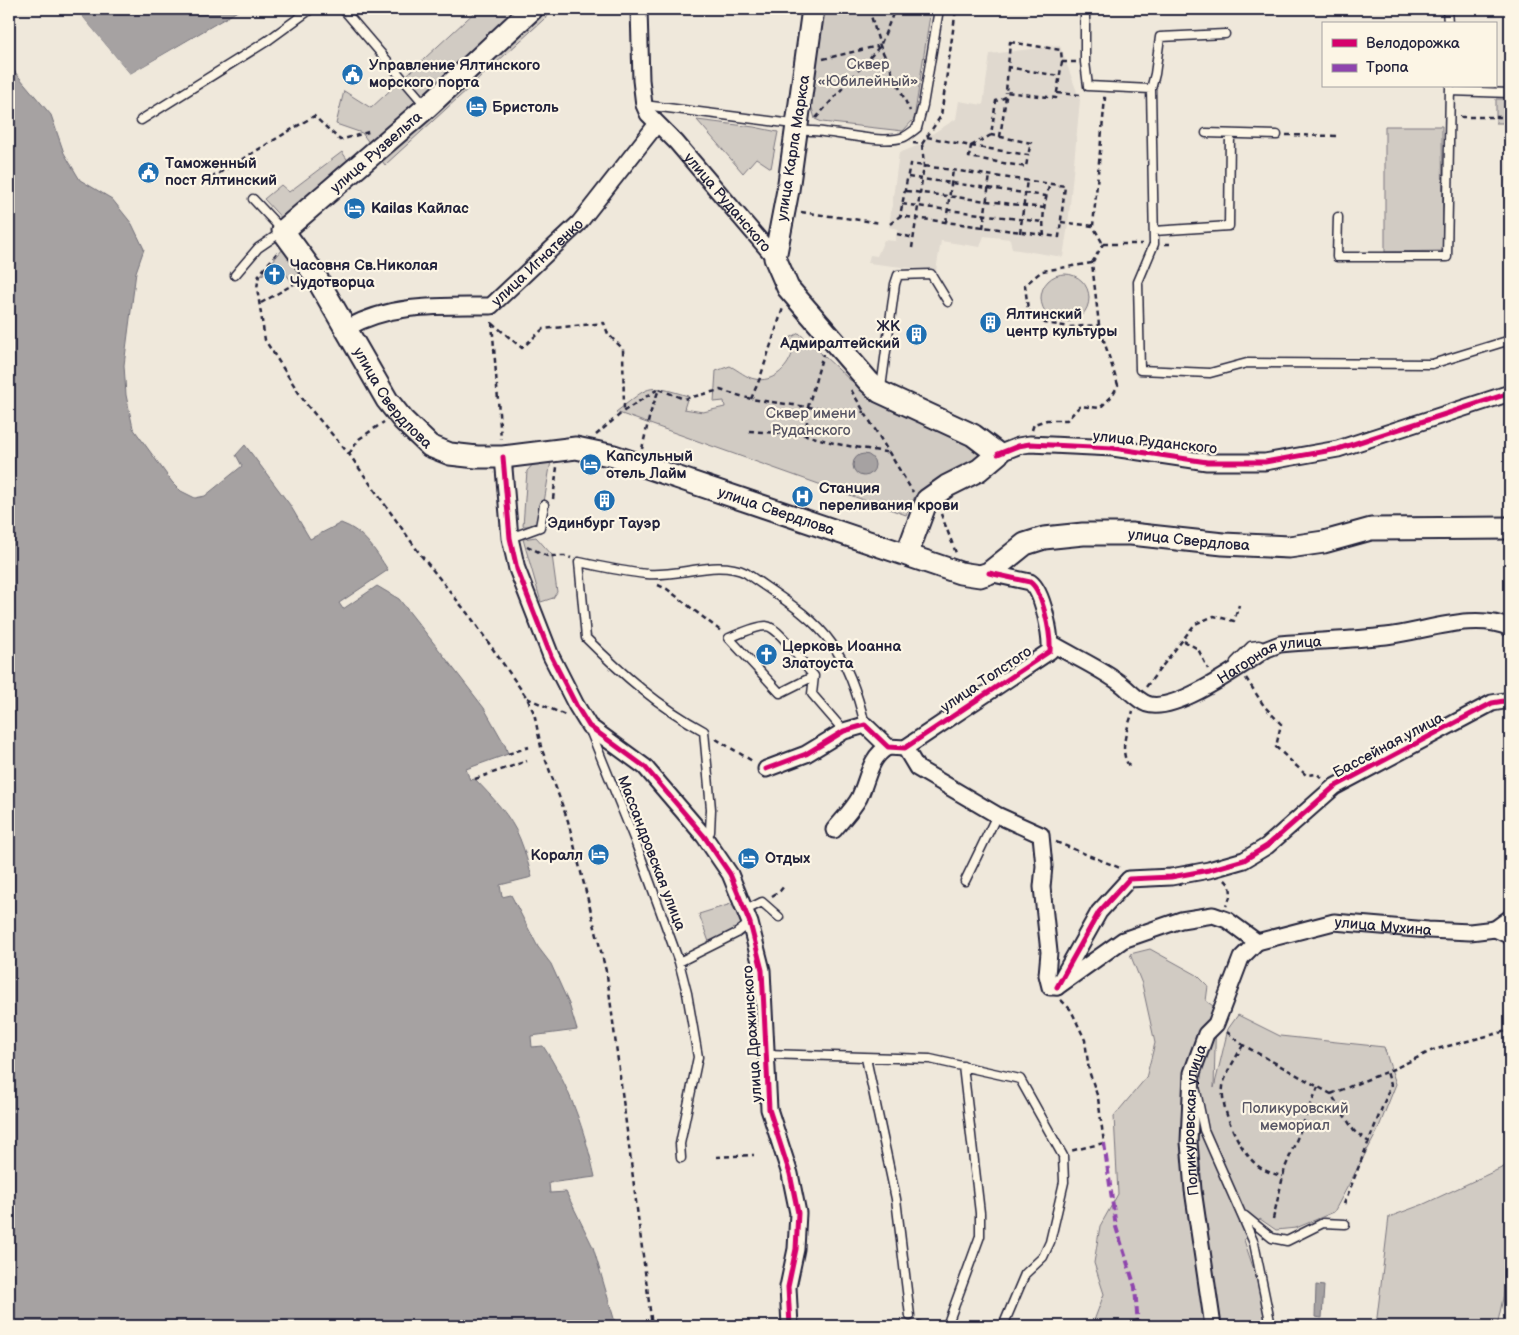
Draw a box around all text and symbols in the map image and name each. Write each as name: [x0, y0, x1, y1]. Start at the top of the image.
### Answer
legend: [1322, 22, 1496, 88]
text: Велодорожка: [1366, 34, 1460, 53]
park label: Сквер «Юбилейный»: [818, 55, 918, 91]
place label: Управление Ялтинского морского порта: [369, 56, 540, 92]
text: Тропа: [1366, 58, 1409, 77]
public building icon: Управление Ялтинского морского порта: [341, 62, 365, 86]
street label: улица Карла Маркса: [773, 74, 814, 222]
hotel icon: Бристоль: [464, 95, 488, 119]
place label: Бристоль: [492, 98, 559, 117]
street label: улица Рузвельта: [326, 107, 426, 197]
street label: улица Руданского: [679, 149, 775, 256]
place label: Таможенный пост Ялтинский: [165, 154, 277, 190]
public building icon: Таможенный пост Ялтинский: [137, 160, 161, 184]
hotel icon: Kailas Кайлас: [343, 196, 367, 220]
place label: Kailas Кайлас: [371, 199, 469, 218]
street label: улица Игнатенко: [488, 215, 588, 311]
place label: Часовня Св.Николая Чудотворца: [290, 256, 438, 292]
church icon: Часовня Св.Николая Чудотворца: [262, 262, 286, 286]
place label: Ялтинский центр культуры: [1006, 305, 1117, 341]
building icon: Ялтинский центр культуры: [978, 311, 1002, 335]
place label: ЖК Адмиралтейский: [779, 317, 901, 353]
building icon: ЖК Адмиралтейский: [904, 323, 928, 347]
street label: улица Свердлова: [349, 344, 436, 453]
park label: Сквер имени Руданского: [766, 404, 856, 440]
street label: улица Руданского: [1092, 427, 1218, 458]
place label: Капсульный отель Лайм: [606, 447, 693, 483]
hotel icon: Капсульный отель Лайм: [578, 453, 602, 477]
place label: Станция переливания крови: [819, 479, 959, 515]
street label: улица Свердлова: [715, 483, 837, 540]
hospital icon: Станция переливания крови: [791, 485, 815, 509]
building icon: Эдинбург Тауэр: [592, 488, 616, 512]
place label: Эдинбург Тауэр: [548, 514, 660, 533]
street label: улица Свердлова: [1127, 525, 1250, 555]
street label: Нагорная улица: [1214, 632, 1322, 689]
place label: Церковь Иоанна Златоуста: [782, 637, 901, 673]
street label: улица Толстого: [937, 642, 1036, 717]
church icon: Церковь Иоанна Златоуста: [754, 643, 778, 667]
street label: Бассейная улица: [1330, 708, 1447, 783]
street label: Массандровская улица: [613, 773, 690, 934]
hotel icon: Коралл: [587, 843, 611, 867]
place label: Коралл: [530, 846, 583, 865]
hotel icon: Отдых: [737, 846, 761, 870]
place label: Отдых: [765, 849, 810, 868]
street label: улица Мухина: [1334, 913, 1433, 940]
street label: улица Дражинского: [738, 965, 767, 1103]
street label: Поликуровская улица: [1180, 1042, 1211, 1197]
park label: Поликуровский мемориал: [1241, 1099, 1349, 1135]

